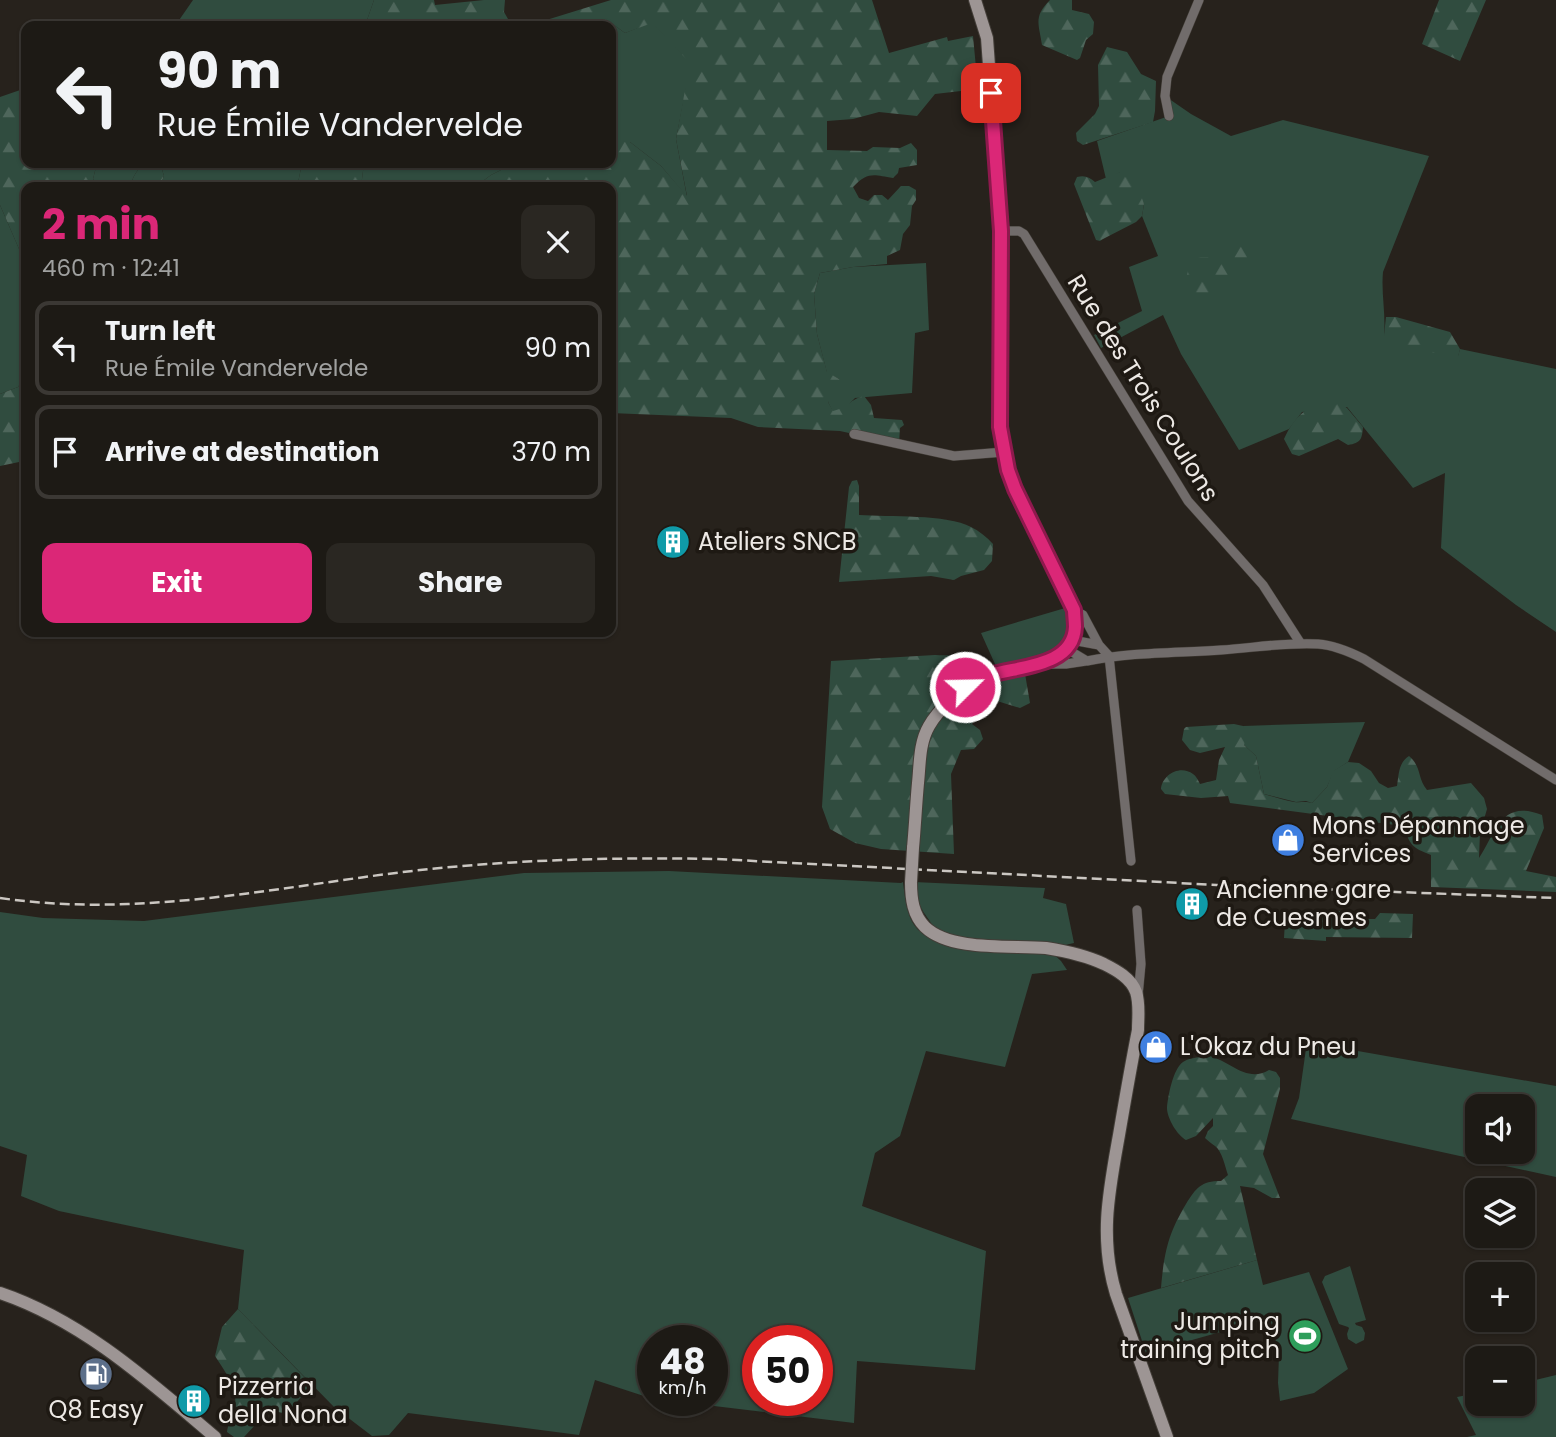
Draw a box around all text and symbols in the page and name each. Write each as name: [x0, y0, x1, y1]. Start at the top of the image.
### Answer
text: 90 m: [157, 37, 281, 105]
icon: left: [42, 49, 133, 140]
pin: [961, 63, 1021, 123]
icon: arrive: [972, 74, 1010, 112]
text: Rue Émile Vandervelde: [157, 102, 523, 147]
text: 2 min: [42, 195, 160, 254]
button: close: [521, 205, 595, 279]
text: 460 m · 12:41: [42, 252, 180, 284]
street label: Rue des Trois Coulons: [1060, 268, 1227, 508]
text: Turn left: [105, 313, 216, 349]
icon: left: [46, 329, 84, 367]
text: 90 m: [525, 330, 591, 366]
text: Rue Émile Vandervelde: [105, 352, 368, 384]
icon: arrive: [46, 433, 84, 471]
text: Arrive at destination: [105, 434, 380, 470]
text: 370 m: [511, 434, 591, 470]
building icon: Ateliers SNCB: [654, 523, 692, 561]
place label: Ateliers SNCB: [698, 525, 857, 558]
button: Exit: [42, 543, 312, 623]
button: Share: [326, 543, 595, 623]
position arrow: [928, 650, 1002, 724]
place label: Mons Dépannage Services: [1312, 809, 1525, 870]
shop icon: Mons Dépannage Services: [1269, 821, 1307, 859]
place label: Ancienne gare de Cuesmes: [1216, 873, 1391, 934]
building icon: Ancienne gare de Cuesmes: [1173, 885, 1211, 923]
shop icon: L'Okaz du Pneu: [1137, 1028, 1175, 1066]
place label: L'Okaz du Pneu: [1180, 1030, 1356, 1063]
map controls: [1465, 1094, 1535, 1416]
button: sound: [1465, 1094, 1535, 1164]
button: layers: [1465, 1178, 1535, 1248]
button: +: [1465, 1262, 1535, 1332]
place label: Jumping training pitch: [1120, 1305, 1280, 1366]
sports icon: Jumping training pitch: [1286, 1317, 1324, 1355]
speed limit sign: 50: [742, 1325, 833, 1416]
text: 48: [659, 1337, 706, 1386]
button: −: [1465, 1346, 1535, 1416]
fuel station icon: Q8 Easy: [77, 1355, 115, 1393]
place label: Pizzerria della Nona: [218, 1370, 347, 1431]
text: km/h: [659, 1375, 706, 1400]
building icon: Pizzerria della Nona: [175, 1382, 213, 1420]
place label: Q8 Easy: [48, 1393, 144, 1426]

